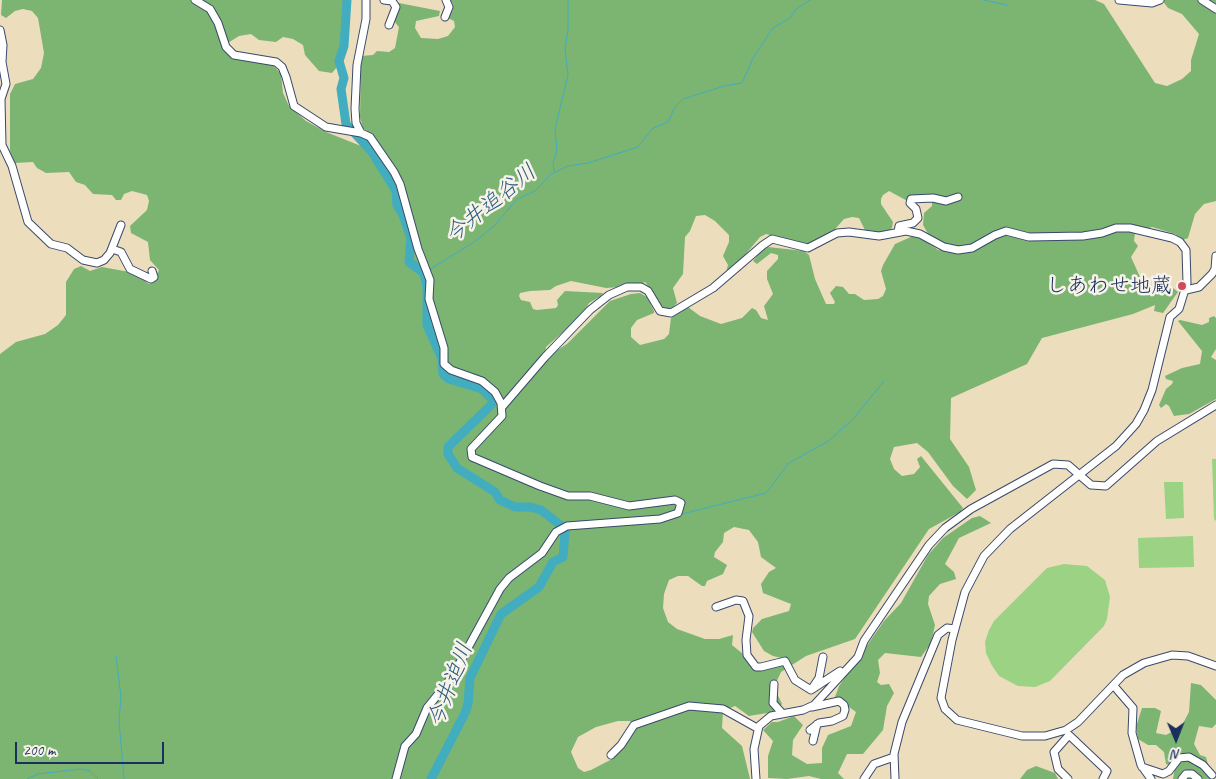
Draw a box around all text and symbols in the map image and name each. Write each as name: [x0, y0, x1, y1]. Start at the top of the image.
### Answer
water label: 今井追谷川: [440, 159, 542, 249]
place label: しあわせ地蔵: [1046, 273, 1172, 299]
marker: しあわせ地蔵: [1176, 280, 1188, 292]
water label: 今井迫川: [423, 639, 479, 731]
north arrow: [1151, 714, 1201, 764]
scale bar: [18, 732, 166, 764]
text: 200 m: [23, 741, 55, 760]
text: N: [1172, 746, 1181, 763]

